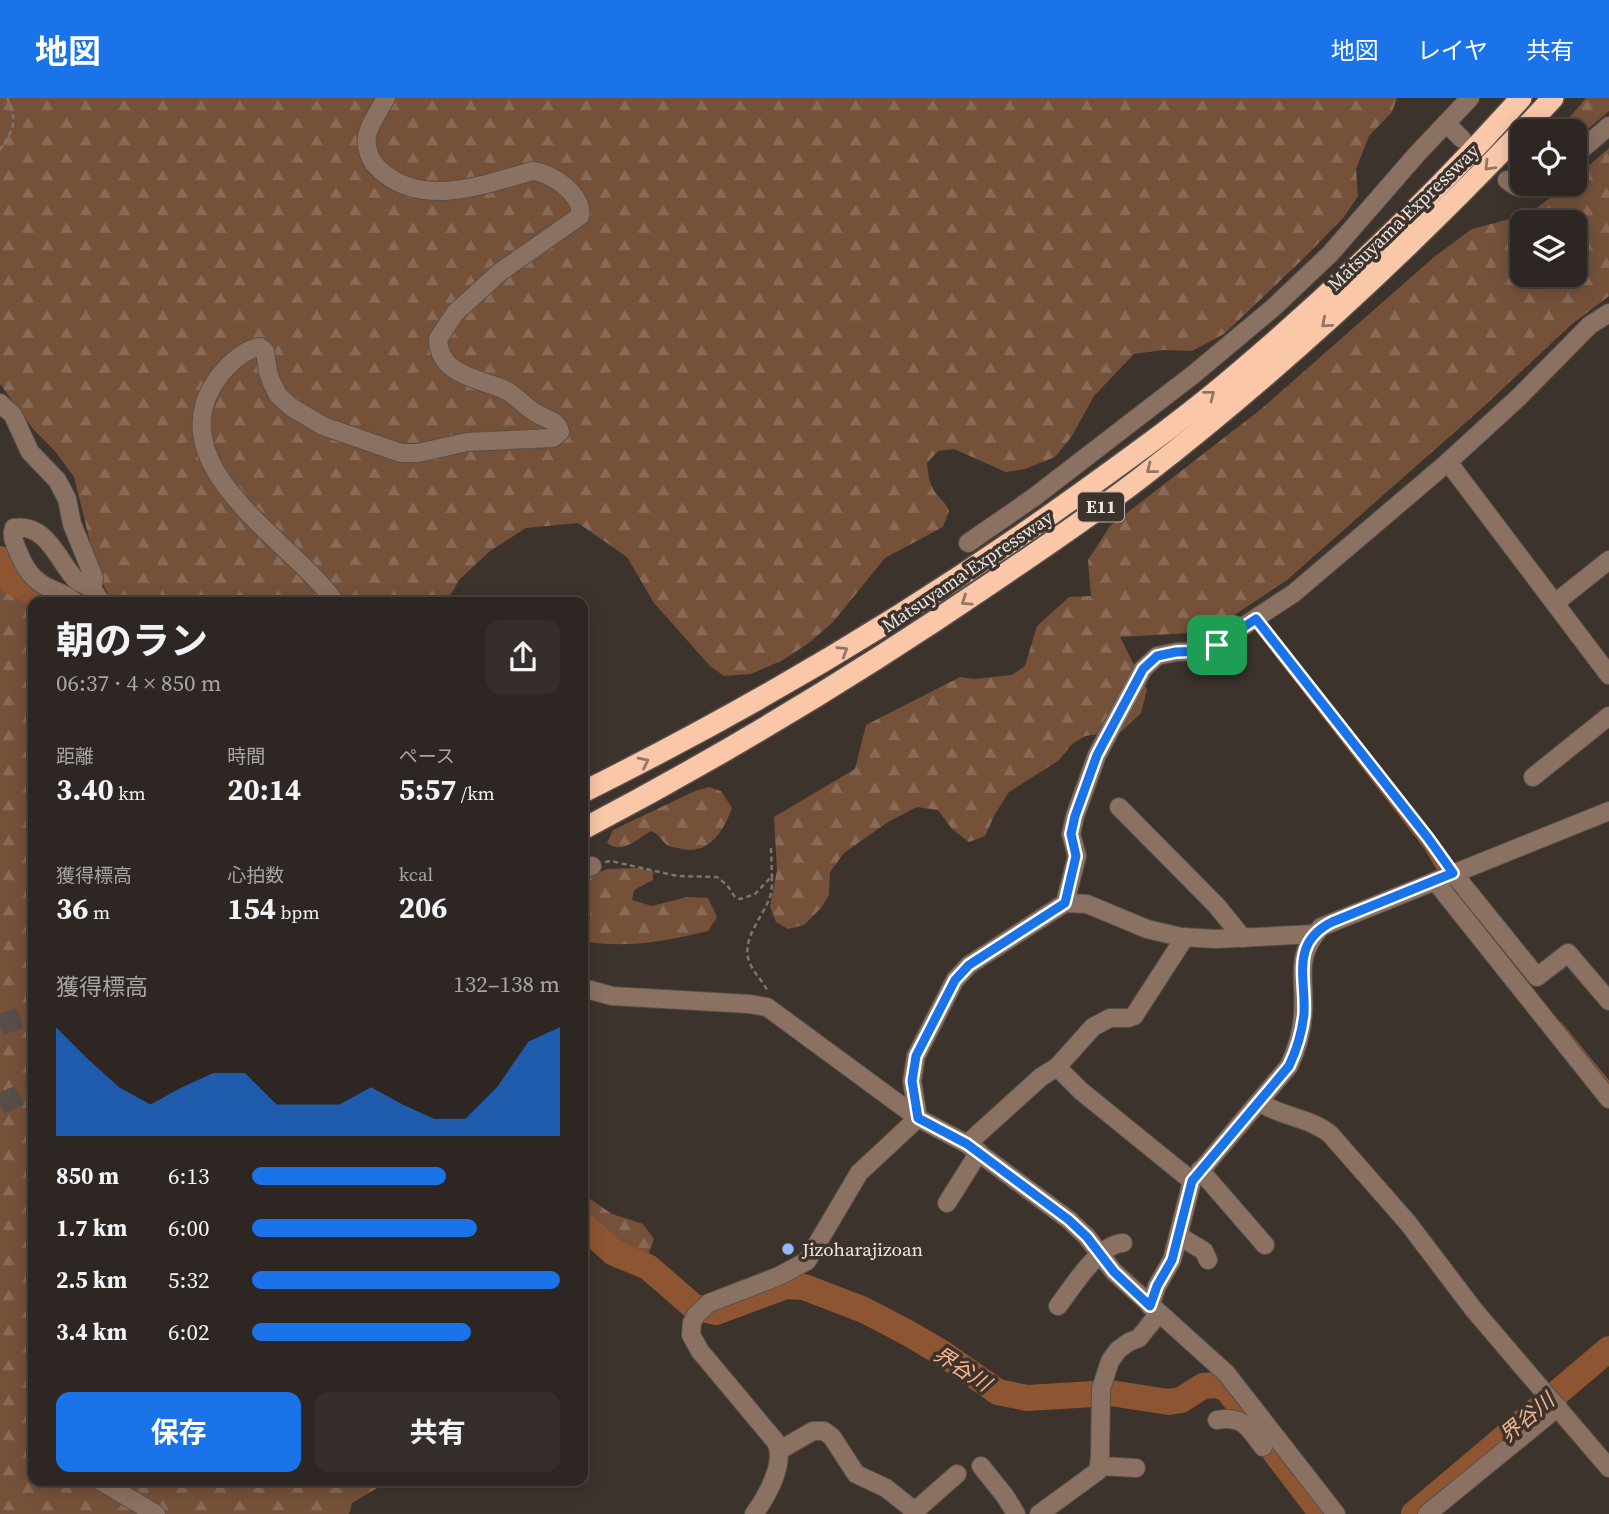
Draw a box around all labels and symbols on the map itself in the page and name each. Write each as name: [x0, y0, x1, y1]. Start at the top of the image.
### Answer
street label: Matsuyama Expressway: [1322, 138, 1485, 296]
one-way arrow: [1485, 157, 1498, 170]
one-way arrow: [1321, 315, 1334, 328]
one-way arrow: [1202, 391, 1215, 404]
one-way arrow: [1147, 461, 1159, 474]
road number: E11: [1078, 492, 1124, 522]
street label: Matsuyama Expressway: [876, 504, 1058, 638]
one-way arrow: [960, 593, 973, 606]
pin: [1187, 615, 1247, 675]
one-way arrow: [835, 647, 848, 660]
one-way arrow: [637, 756, 649, 770]
place label: Jizoharajizoan: [801, 1236, 923, 1262]
marker: Jizoharajizoan: [780, 1241, 796, 1257]
water label: 界谷川: [928, 1339, 998, 1399]
water label: 界谷川: [1493, 1385, 1562, 1449]

